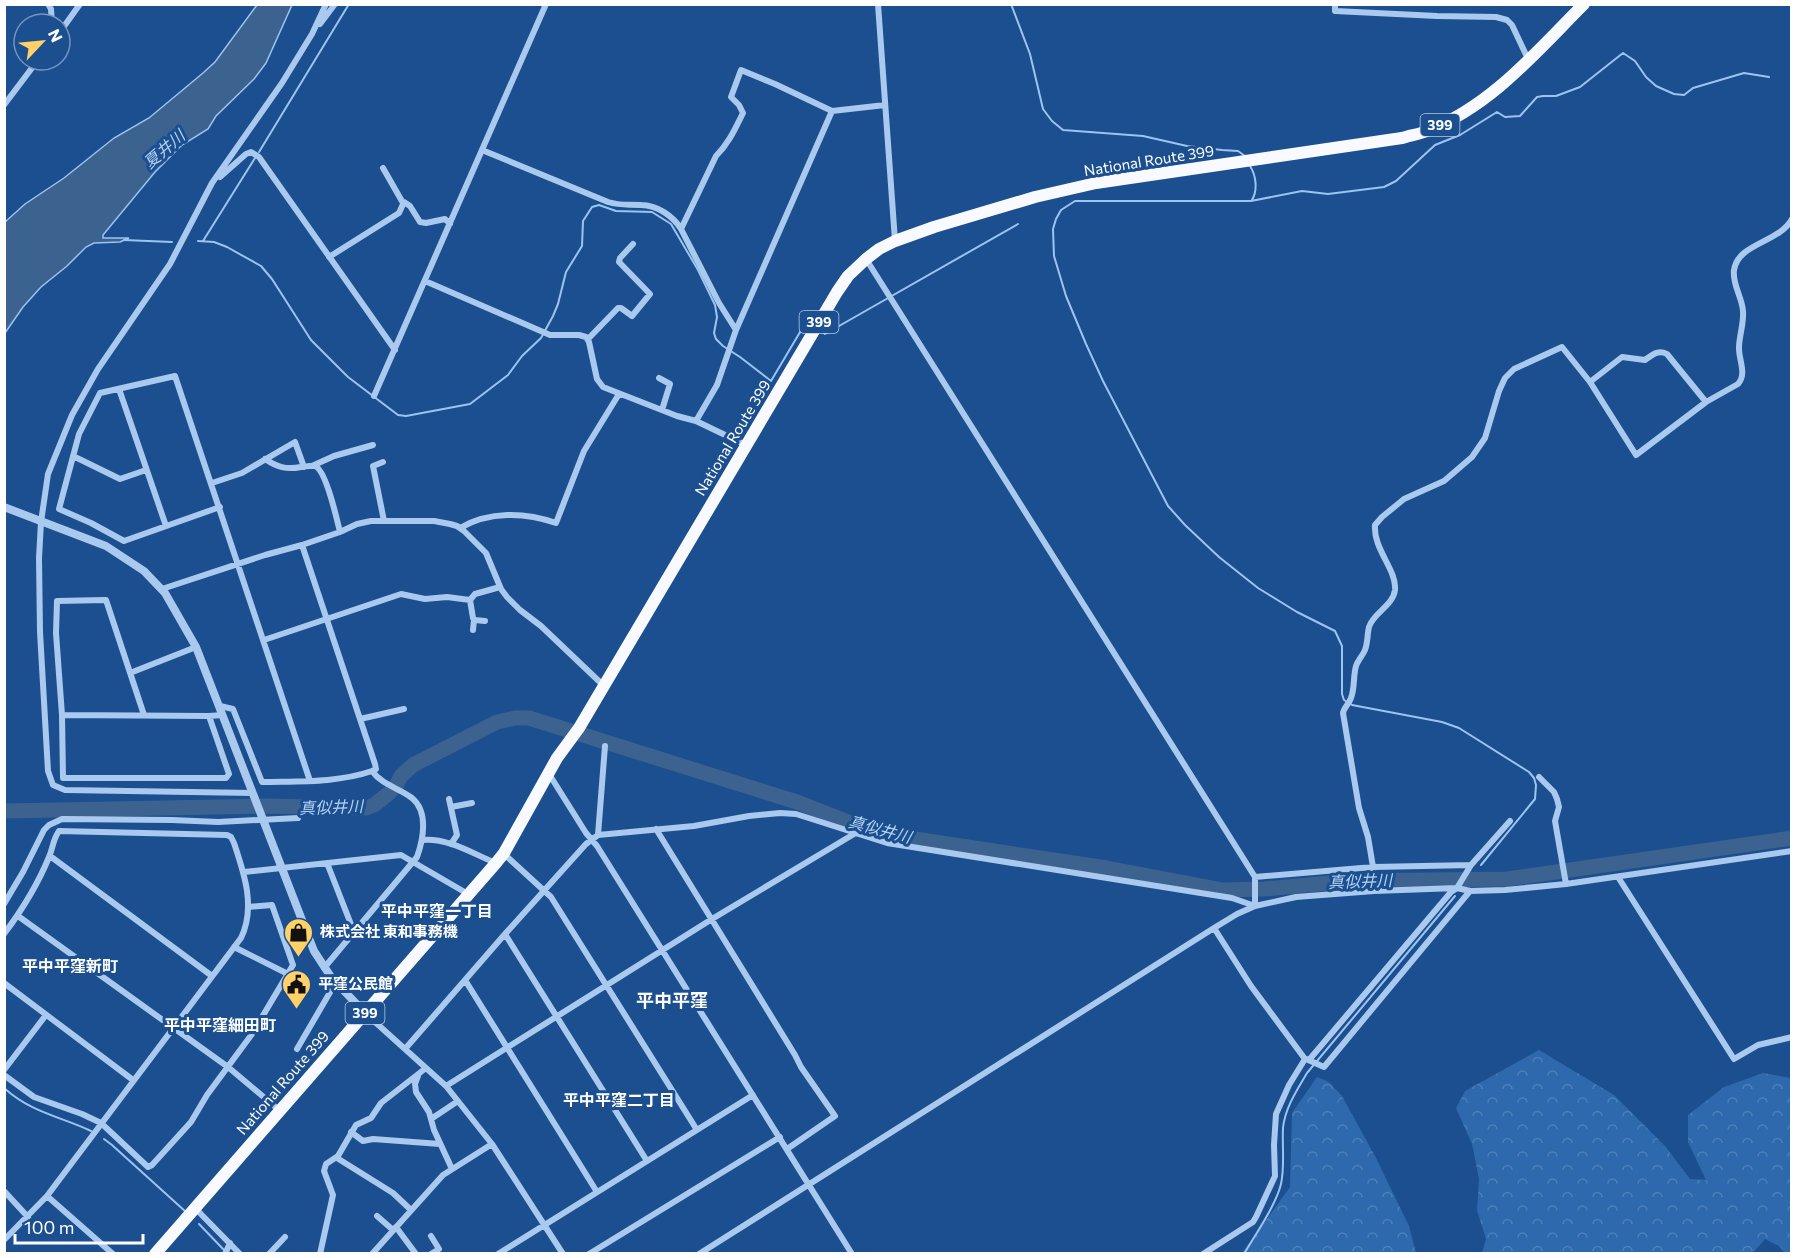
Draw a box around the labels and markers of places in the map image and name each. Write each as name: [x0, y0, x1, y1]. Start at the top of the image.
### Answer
shop icon: 株式会社 東和事務機: [283, 916, 315, 958]
place label: 株式会社 東和事務機: [320, 922, 458, 940]
public building icon: 平窪公民館: [281, 968, 313, 1010]
place label: 平窪公民館: [318, 974, 393, 992]

